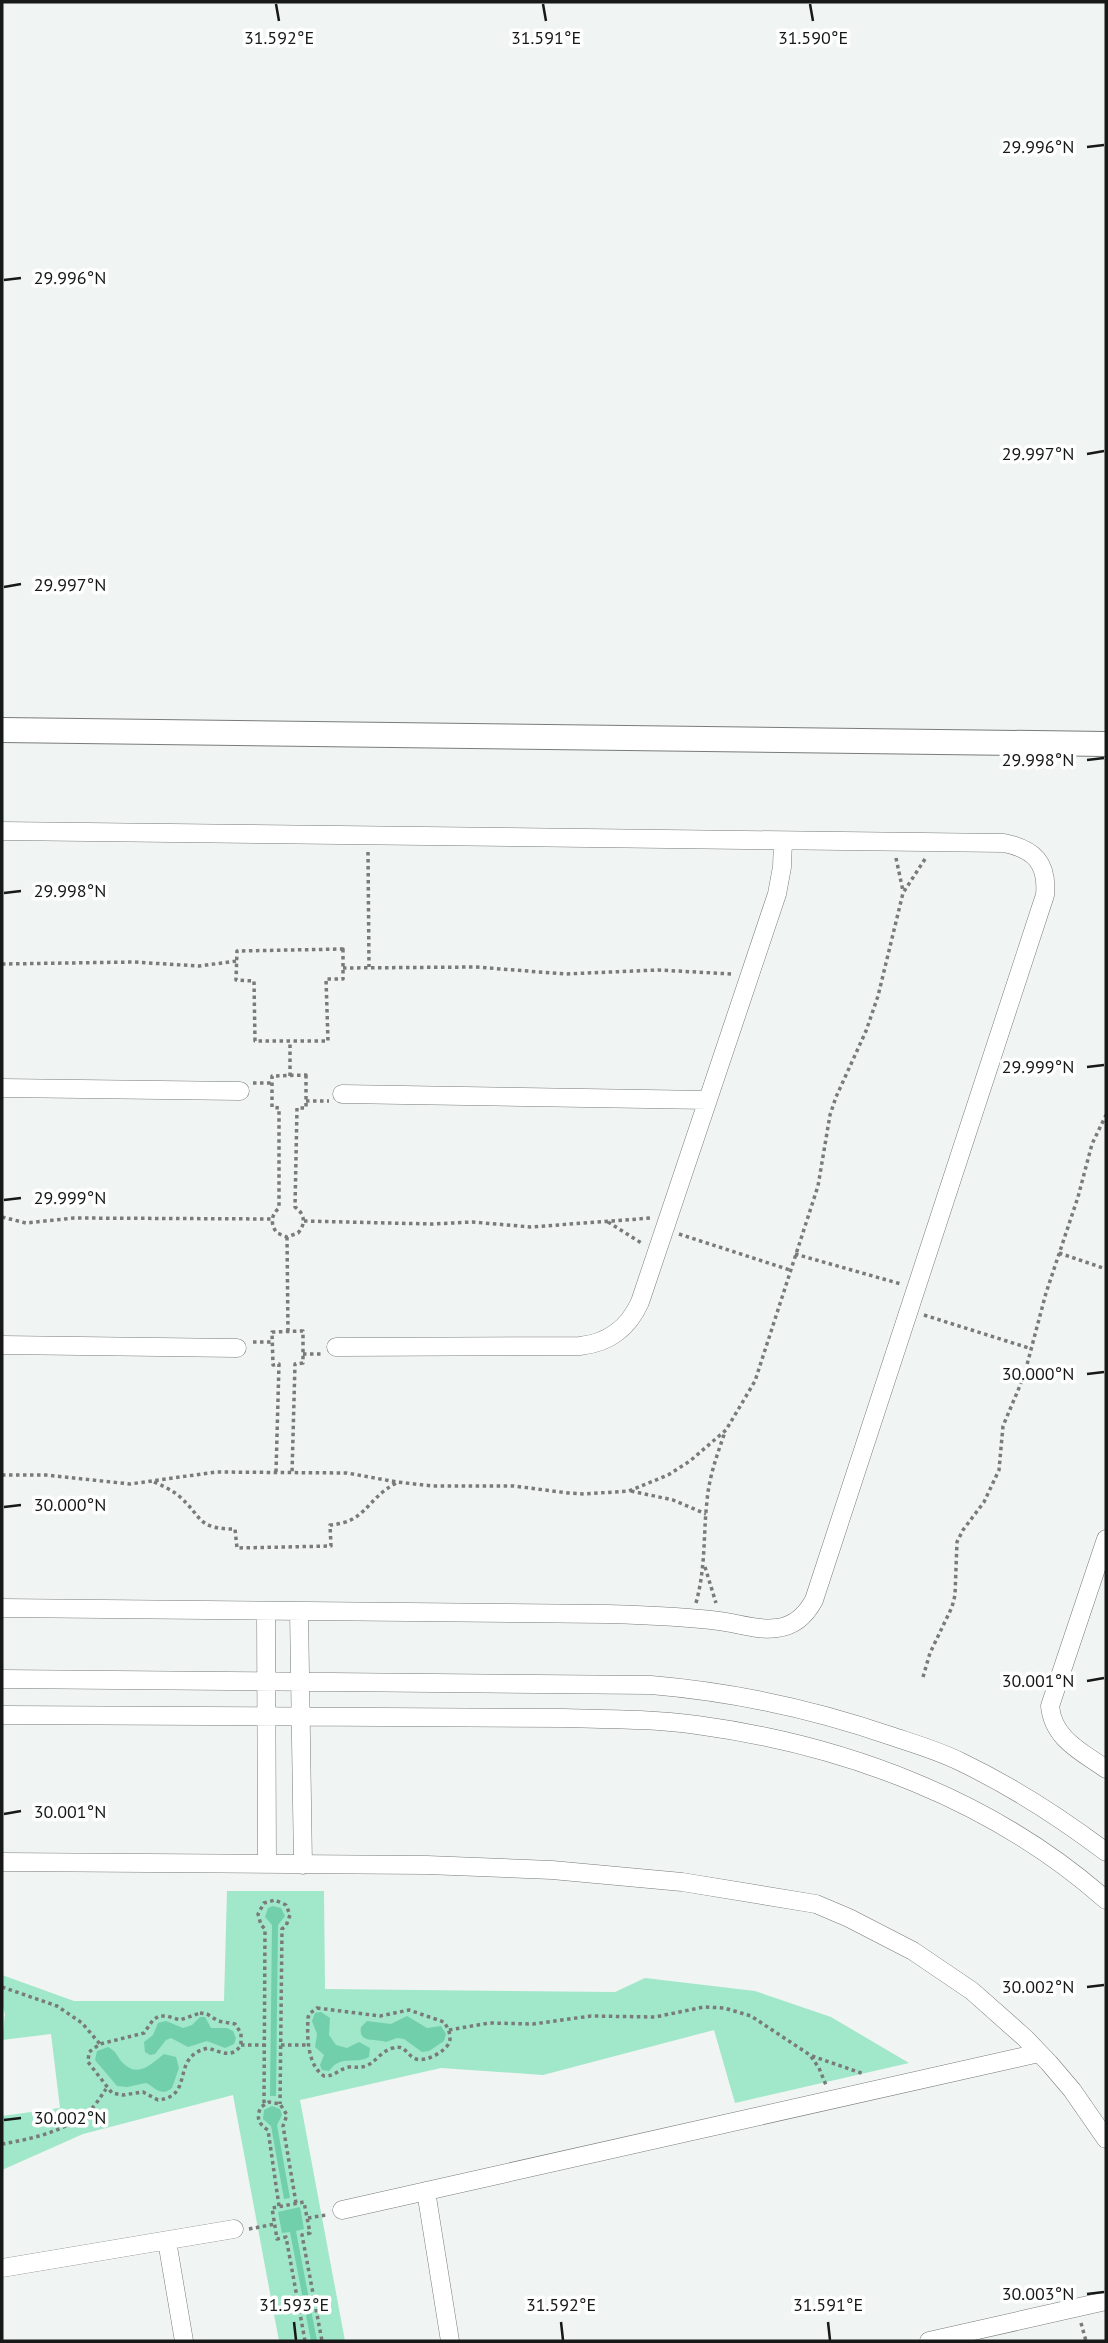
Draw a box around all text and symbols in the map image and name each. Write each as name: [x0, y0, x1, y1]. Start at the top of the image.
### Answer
text: 31.592°E: [244, 26, 314, 49]
text: 31.591°E: [511, 26, 581, 49]
text: 31.590°E: [778, 26, 848, 49]
text: 29.996°N: [1002, 135, 1074, 158]
text: 29.996°N: [34, 266, 106, 289]
text: 29.997°N: [1002, 442, 1074, 465]
text: 29.997°N: [34, 573, 106, 596]
text: 29.998°N: [1002, 748, 1074, 771]
text: 29.998°N: [34, 879, 106, 902]
text: 29.999°N: [1002, 1055, 1074, 1078]
text: 29.999°N: [34, 1186, 106, 1209]
text: 30.000°N: [1002, 1362, 1074, 1385]
text: 30.000°N: [34, 1493, 106, 1516]
text: 30.001°N: [1002, 1669, 1074, 1692]
text: 30.001°N: [34, 1800, 106, 1823]
text: 30.002°N: [1002, 1975, 1074, 1998]
text: 30.002°N: [34, 2106, 106, 2129]
text: 30.003°N: [1002, 2282, 1074, 2305]
text: 31.593°E: [259, 2293, 329, 2316]
text: 31.592°E: [526, 2293, 596, 2316]
text: 31.591°E: [793, 2293, 863, 2316]

